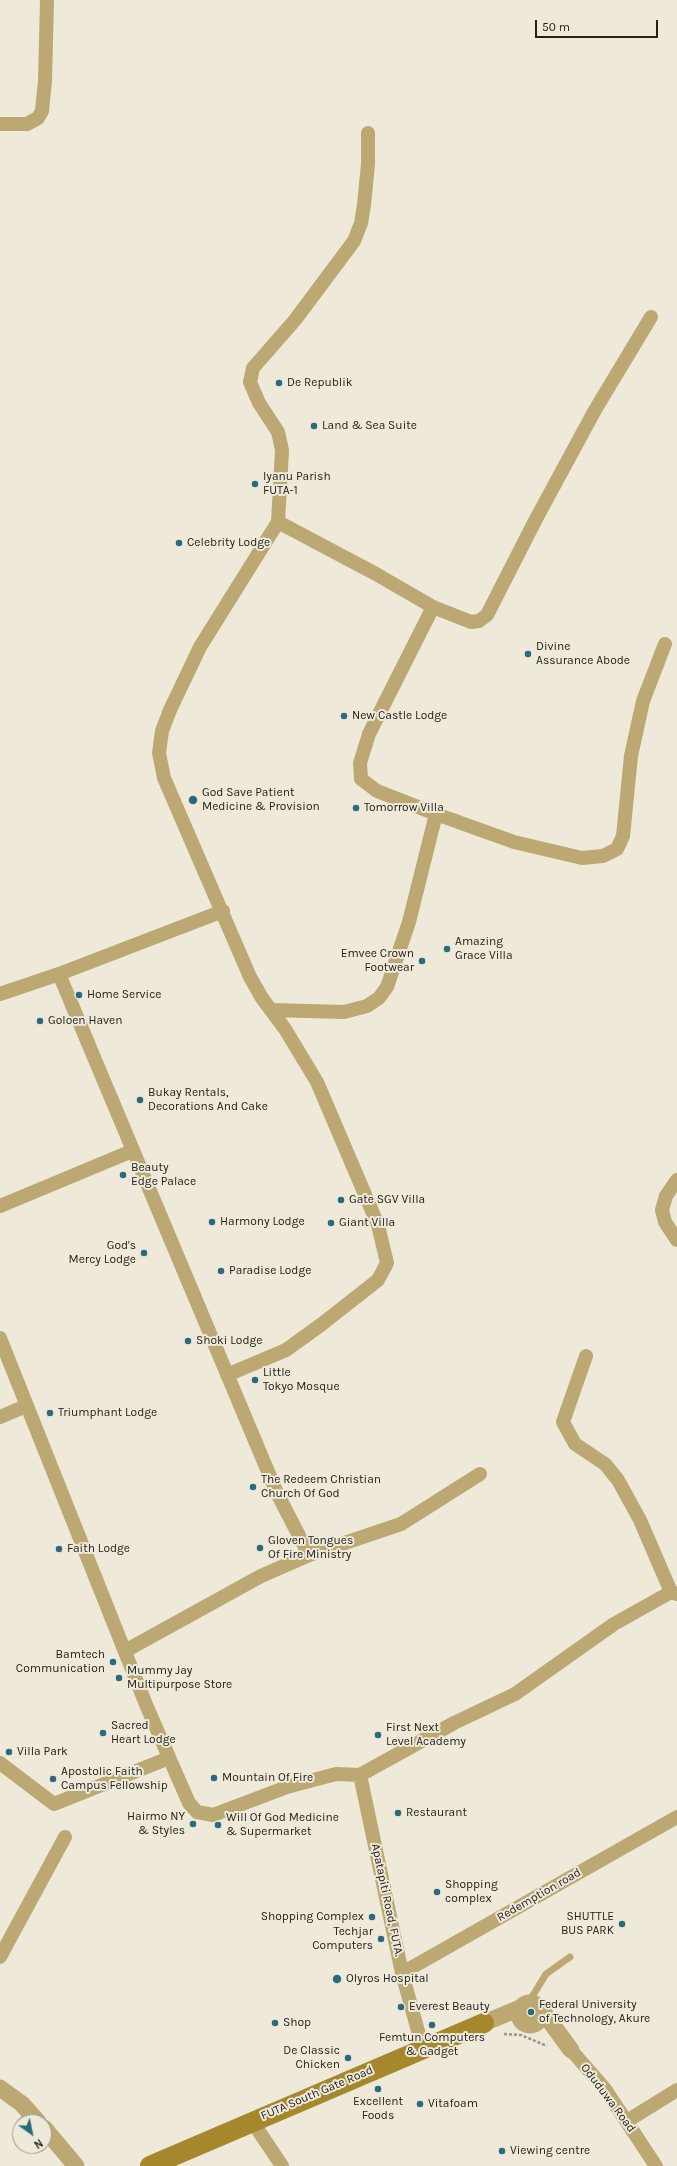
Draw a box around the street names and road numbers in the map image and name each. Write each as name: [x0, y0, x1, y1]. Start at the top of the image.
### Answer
street label: Apatapiti Road, FUTA.: [368, 1842, 406, 1958]
street label: Redemption road: [495, 1865, 583, 1925]
street label: Oduduwa Road: [577, 2061, 639, 2135]
street label: FUTA South Gate Road: [259, 2063, 375, 2123]

